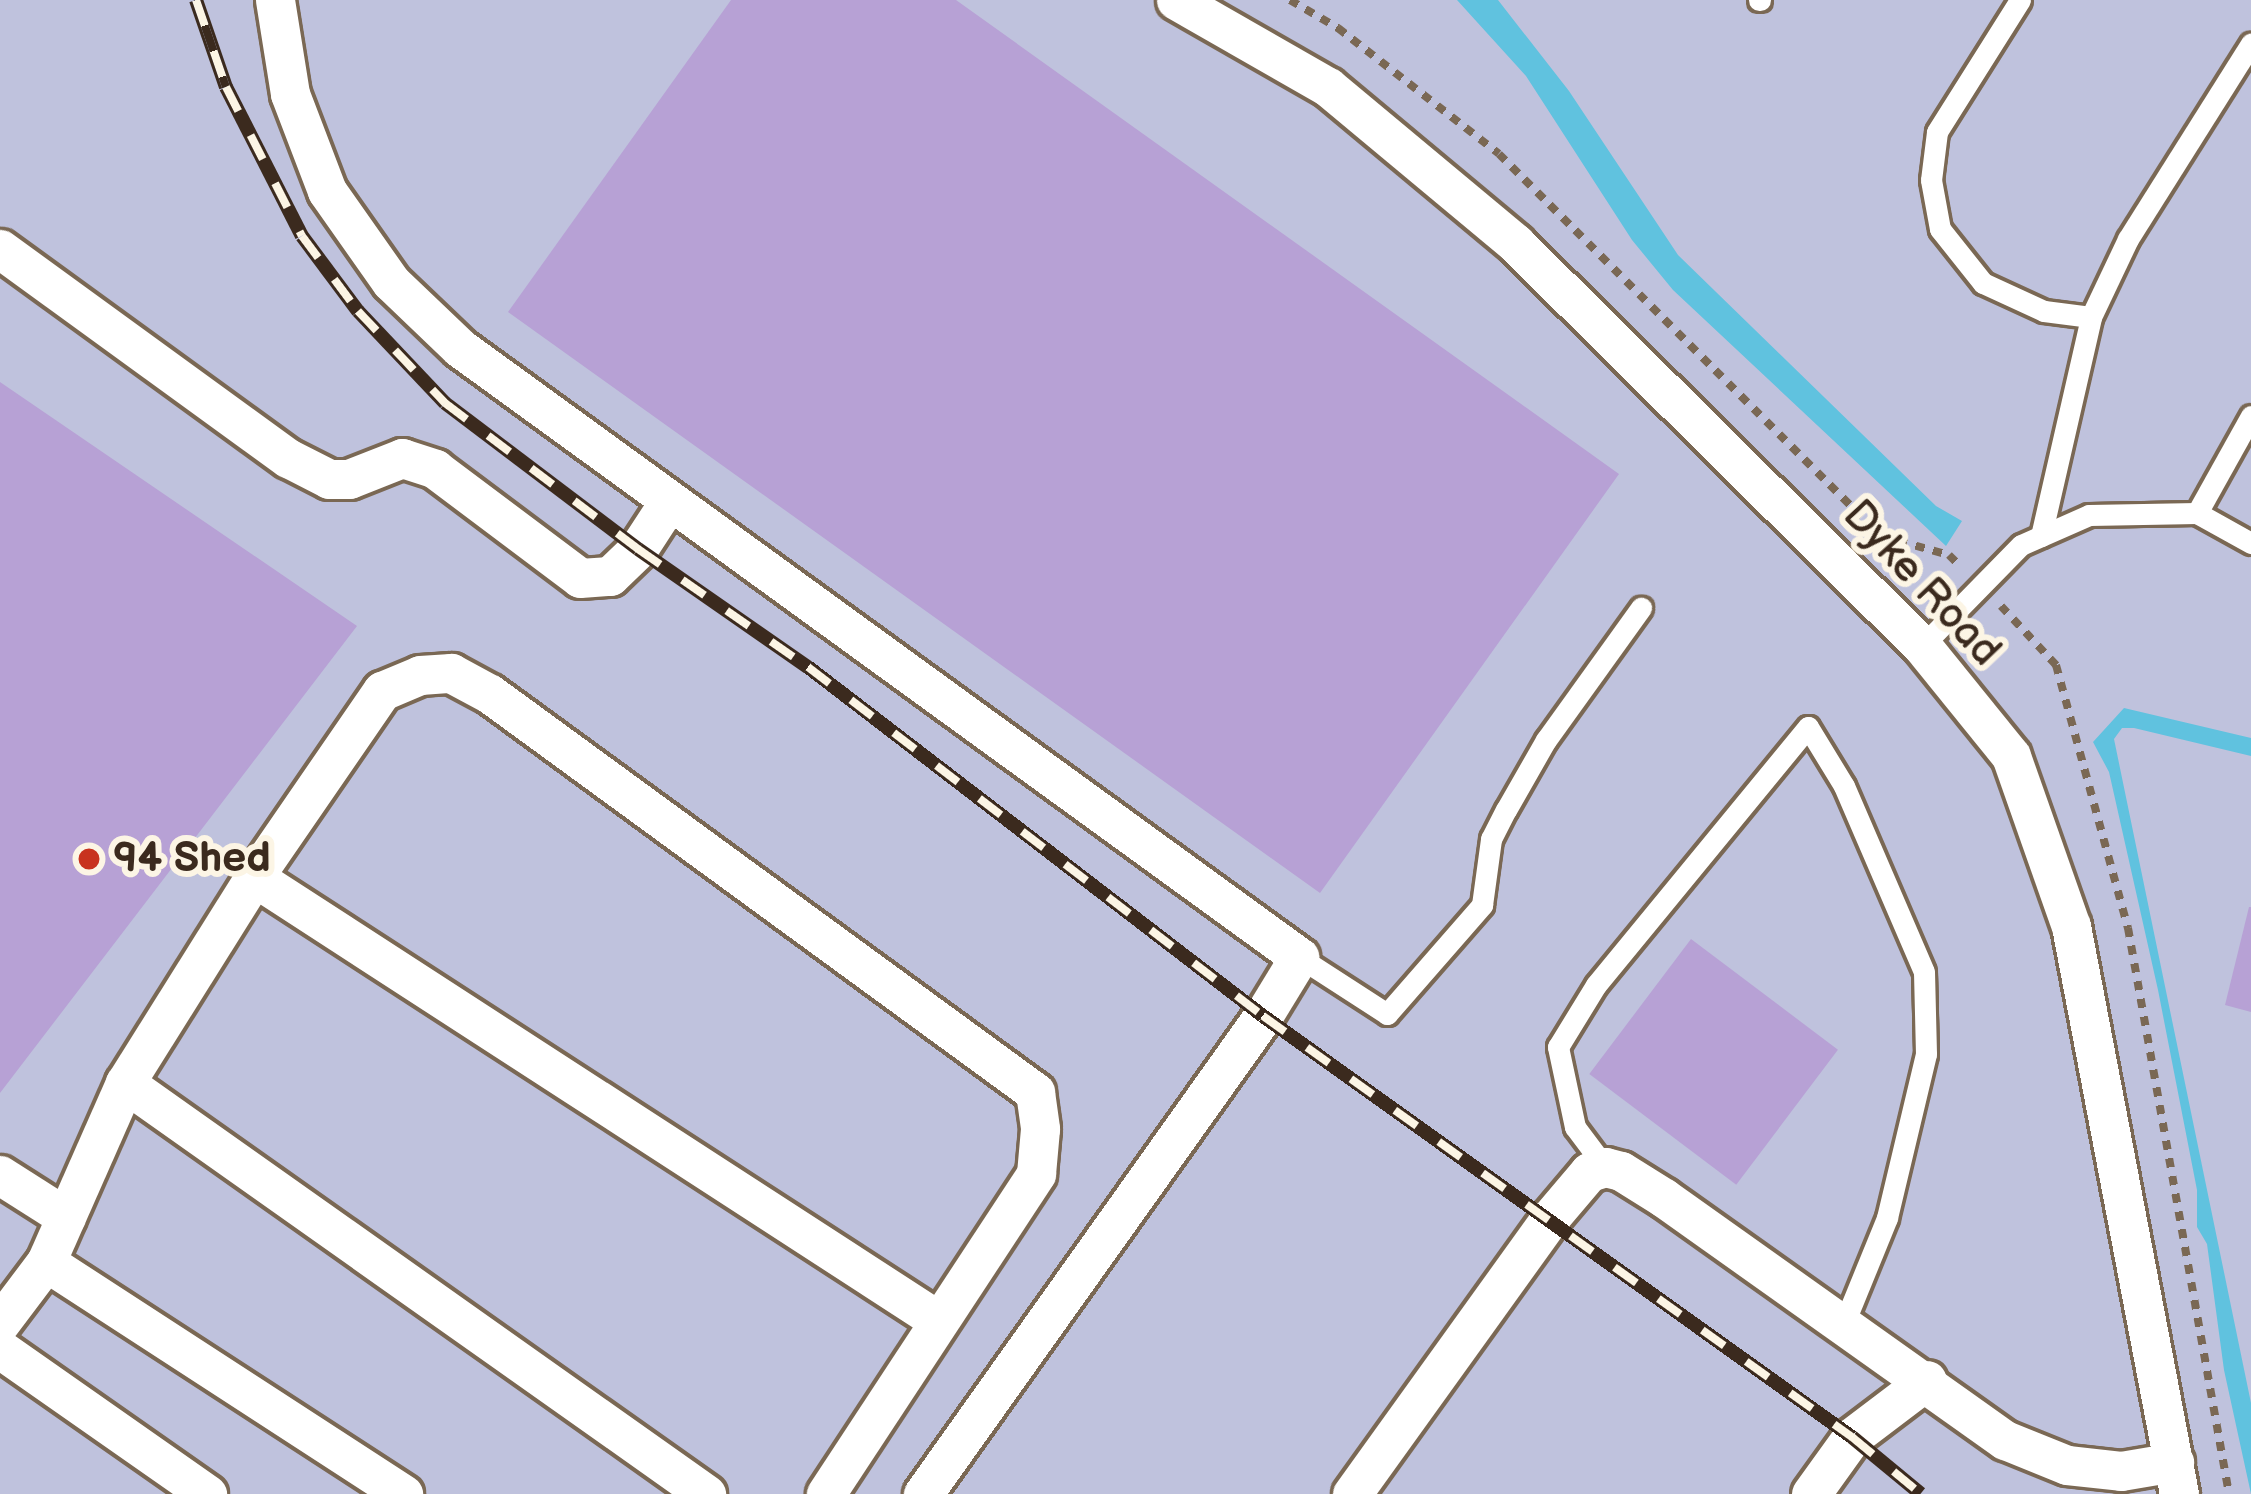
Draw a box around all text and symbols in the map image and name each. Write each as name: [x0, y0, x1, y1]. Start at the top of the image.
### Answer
street label: Dyke Road: [1832, 491, 2010, 677]
place label: 94 Shed: [113, 834, 271, 884]
marker: 94 Shed: [76, 846, 102, 872]

